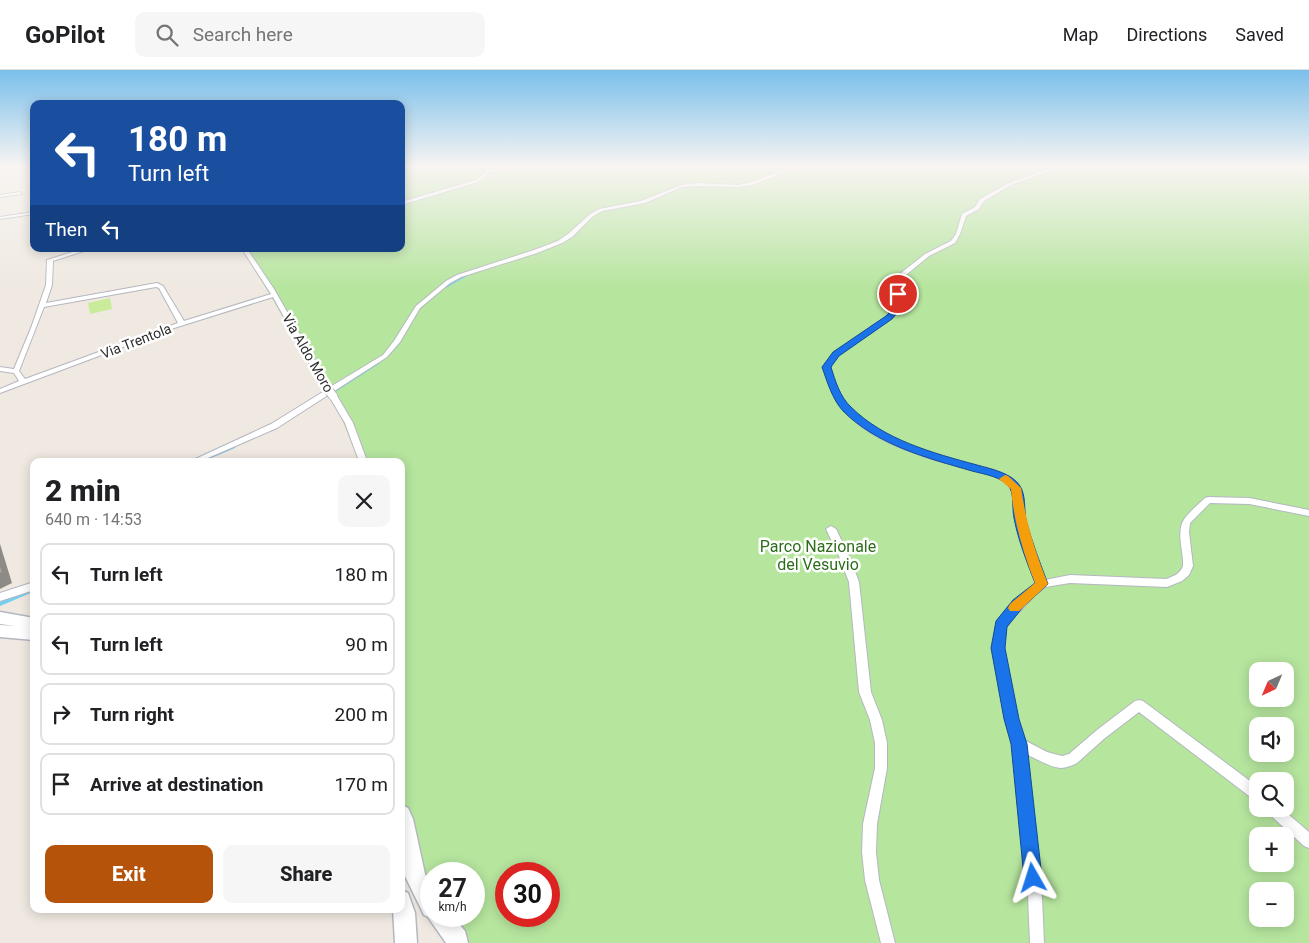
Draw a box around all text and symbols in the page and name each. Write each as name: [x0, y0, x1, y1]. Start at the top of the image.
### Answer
search box: [135, 12, 485, 57]
text: GoPilot: [25, 21, 105, 49]
icon: search: [153, 21, 181, 49]
text: Search here: [193, 23, 293, 46]
text: Map: [1063, 24, 1098, 45]
text: Directions: [1126, 24, 1207, 45]
text: Saved: [1235, 24, 1284, 45]
text: 180 m: [128, 119, 227, 160]
icon: left: [45, 120, 110, 185]
text: Turn left: [128, 161, 209, 186]
icon: left: [97, 215, 125, 243]
text: Then: [45, 218, 87, 241]
pin: [877, 273, 919, 315]
icon: arrive: [884, 280, 912, 308]
street label: Via Aldo Moro: [279, 311, 337, 395]
street label: Via Trentola: [98, 320, 174, 362]
text: 2 min: [45, 473, 121, 508]
button: close: [338, 475, 390, 527]
text: 640 m · 14:53: [45, 510, 142, 529]
park label: Parco Nazionale del Vesuvio: [760, 537, 876, 574]
icon: left: [47, 560, 75, 588]
text: Turn left: [90, 563, 163, 586]
text: 180 m: [335, 563, 388, 586]
icon: left: [47, 630, 75, 658]
text: Turn left: [90, 633, 163, 656]
text: 90 m: [345, 633, 388, 656]
north arrow: [1249, 662, 1294, 708]
map controls: [1249, 662, 1294, 927]
icon: right: [47, 700, 75, 728]
text: Turn right: [90, 703, 174, 726]
text: 200 m: [335, 703, 388, 726]
button: sound: [1249, 717, 1294, 762]
icon: arrive: [47, 770, 75, 798]
button: search: [1249, 772, 1294, 817]
text: Arrive at destination: [90, 773, 263, 796]
text: 170 m: [335, 773, 388, 796]
button: +: [1249, 827, 1294, 872]
button: Exit: [45, 845, 213, 903]
button: Share: [223, 845, 390, 903]
position arrow: [1006, 851, 1058, 903]
speed limit sign: 30: [495, 862, 560, 927]
text: 27: [438, 874, 467, 903]
button: −: [1249, 882, 1294, 927]
text: km/h: [438, 900, 467, 914]

